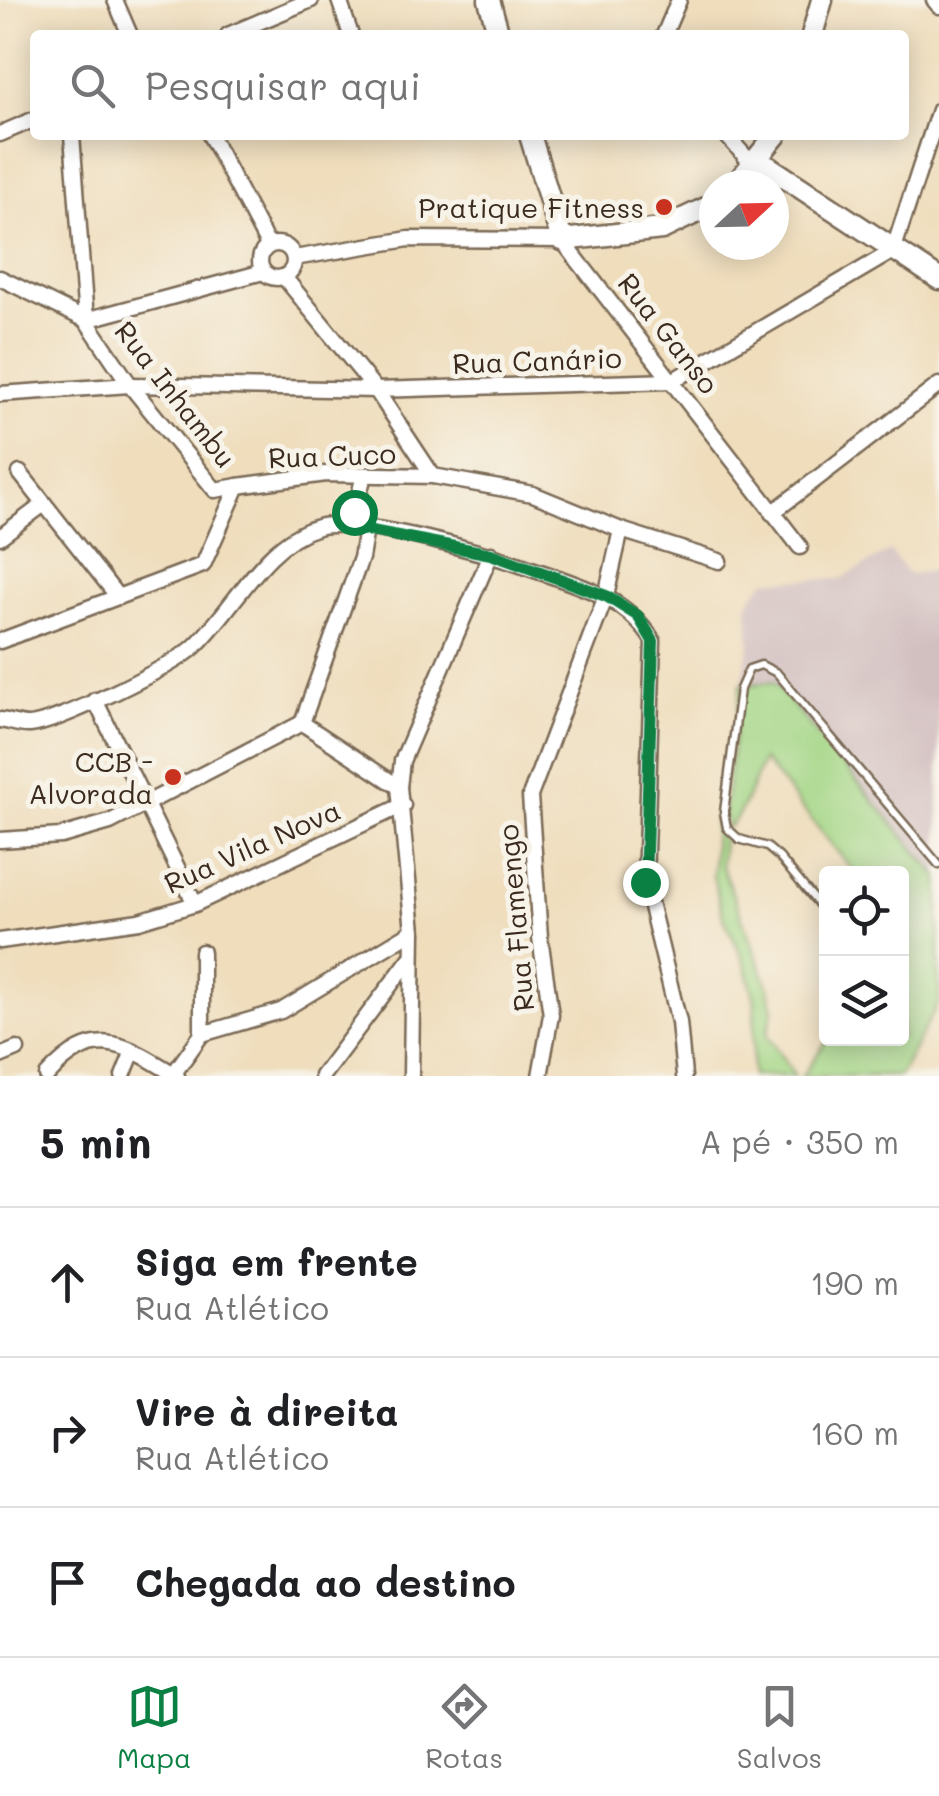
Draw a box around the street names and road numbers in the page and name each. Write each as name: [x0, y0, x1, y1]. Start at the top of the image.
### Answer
street label: Rua Ganso: [611, 265, 727, 401]
street label: Rua Inhambu: [108, 314, 244, 474]
street label: Rua Canário: [452, 339, 622, 381]
street label: Rua Cuco: [267, 435, 397, 475]
street label: Rua Vila Nova: [158, 791, 346, 901]
street label: Rua Flamengo: [489, 823, 541, 1013]

